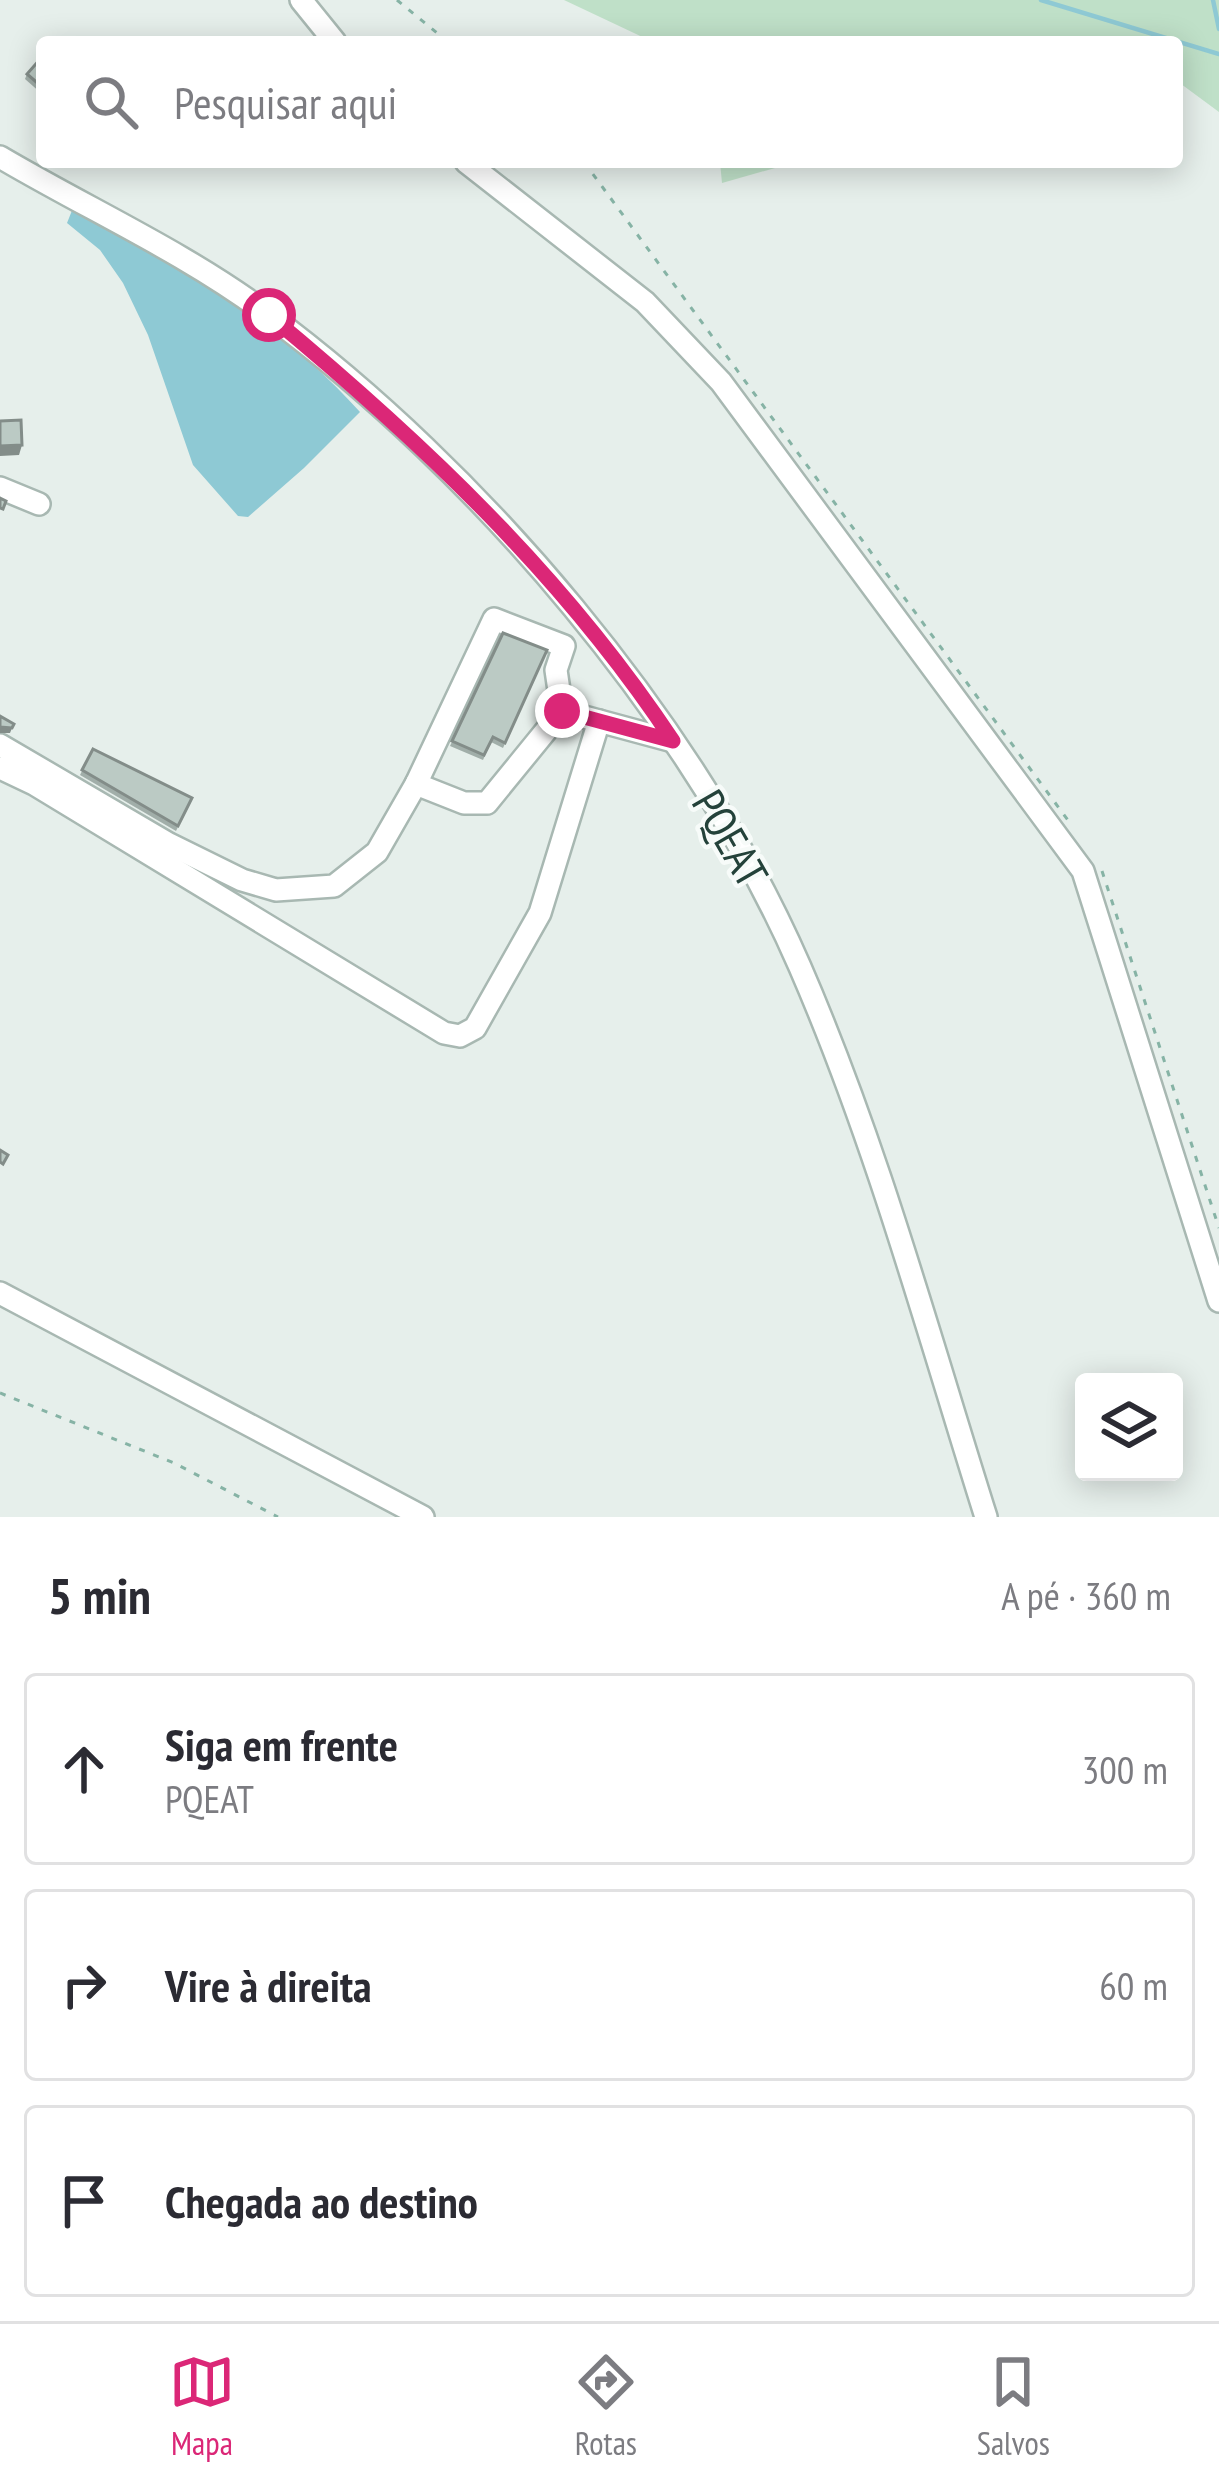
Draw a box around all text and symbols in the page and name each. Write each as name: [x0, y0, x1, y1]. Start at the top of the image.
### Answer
search box: [36, 36, 1183, 168]
icon: search: [78, 69, 144, 135]
text: Pesquisar aqui: [174, 73, 397, 131]
route start: [242, 288, 296, 342]
route end: [535, 684, 589, 738]
street label: PQEAT: [680, 779, 782, 897]
map controls: [1075, 1373, 1183, 1481]
button: layers: [1075, 1373, 1183, 1481]
text: 5 min: [48, 1562, 151, 1628]
text: A pé · 360 m: [1001, 1570, 1171, 1621]
text: Siga em frente: [165, 1715, 398, 1773]
icon: ahead: [51, 1736, 117, 1802]
text: 300 m: [1082, 1744, 1168, 1795]
text: PQEAT: [165, 1773, 254, 1824]
icon: right: [51, 1952, 117, 2018]
text: Vire à direita: [165, 1956, 372, 2014]
text: 60 m: [1099, 1960, 1168, 2011]
icon: arrive: [51, 2168, 117, 2234]
text: Chegada ao destino: [165, 2172, 478, 2230]
tab: Mapa: [169, 2349, 235, 2464]
tab: Rotas: [573, 2349, 639, 2464]
tab: Salvos: [977, 2349, 1050, 2464]

